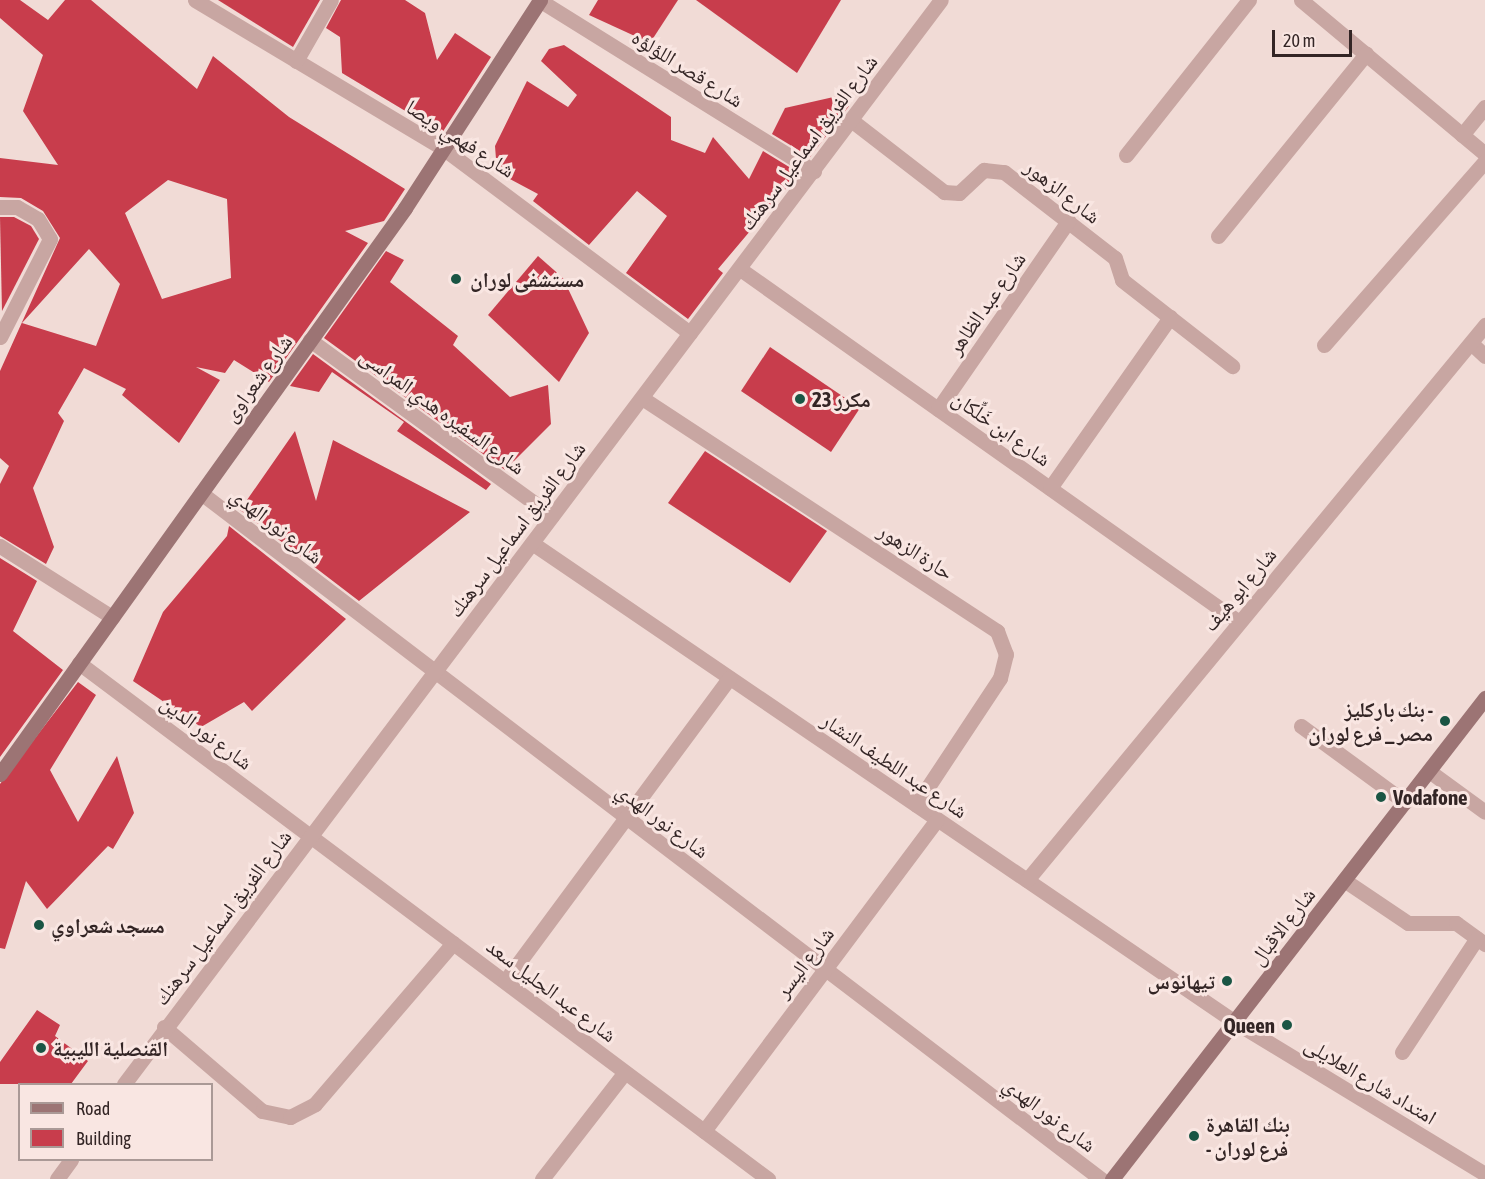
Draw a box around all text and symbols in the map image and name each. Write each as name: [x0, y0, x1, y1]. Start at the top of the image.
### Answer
scale bar: [1275, 18, 1354, 56]
street label: شارع قصر اللؤلؤه: [628, 24, 748, 112]
text: 20 m: [1283, 30, 1315, 51]
street label: شارع الفريق اسماعيل سرهنك: [734, 49, 882, 235]
street label: شارع فهمي ويصا: [402, 94, 520, 182]
street label: شارع الزهور: [1020, 154, 1106, 228]
street label: شارع عبد الظاهر: [941, 247, 1031, 359]
place label: مستشفى لوران: [470, 266, 584, 292]
marker: مستشفى لوران: [447, 270, 465, 288]
street label: شارع شعراوى: [217, 329, 297, 427]
street label: شارع السفيره هدي المراسى: [355, 343, 531, 479]
street label: شارع ابن خَلِّكان: [948, 385, 1056, 471]
place label: 23 مكرر: [812, 386, 871, 412]
marker: 23 مكرر: [793, 392, 807, 406]
street label: شارع الفريق اسماعيل سرهنك: [442, 436, 590, 622]
street label: شارع نور الهدي: [226, 481, 328, 569]
street label: حارة الزهور: [874, 517, 958, 585]
street label: شارع ابو هيف: [1197, 542, 1281, 636]
street label: شارع نور الدين: [156, 689, 258, 775]
place label: بنك باركليز - مصر _ فرع لوران: [1308, 696, 1433, 746]
street label: شارع عبد اللطيف النشار: [817, 707, 973, 823]
marker: بنك باركليز - مصر _ فرع لوران: [1438, 714, 1452, 728]
street label: شارع نور الهدي: [612, 777, 714, 863]
place label: Vodafone: [1393, 784, 1468, 810]
marker: Vodafone: [1374, 790, 1388, 804]
street label: شارع الفريق اسماعيل سرهنك: [148, 824, 296, 1010]
street label: شارع الاقبال: [1244, 882, 1320, 970]
place label: مسجد شعراوي: [51, 912, 165, 938]
marker: مسجد شعراوي: [32, 918, 46, 932]
street label: شارع اليسر: [769, 922, 839, 1002]
street label: شارع عبد الجليل سعد: [482, 933, 622, 1047]
place label: تيهانوس: [1148, 968, 1215, 994]
marker: تيهانوس: [1220, 974, 1234, 988]
place label: Queen: [1223, 1012, 1275, 1038]
marker: Queen: [1280, 1018, 1294, 1032]
street label: امتداد شارع العلايلى: [1301, 1031, 1441, 1129]
place label: القنصلية الليبية: [53, 1035, 168, 1061]
marker: القنصلية الليبية: [34, 1041, 48, 1055]
street label: شارع نور الهدي: [999, 1071, 1101, 1157]
legend: [18, 1083, 213, 1161]
text: Road: [76, 1098, 110, 1119]
place label: بنك القاهرة - فرع لوران: [1206, 1111, 1290, 1161]
text: Building: [76, 1128, 131, 1149]
marker: بنك القاهرة - فرع لوران: [1187, 1129, 1201, 1143]

